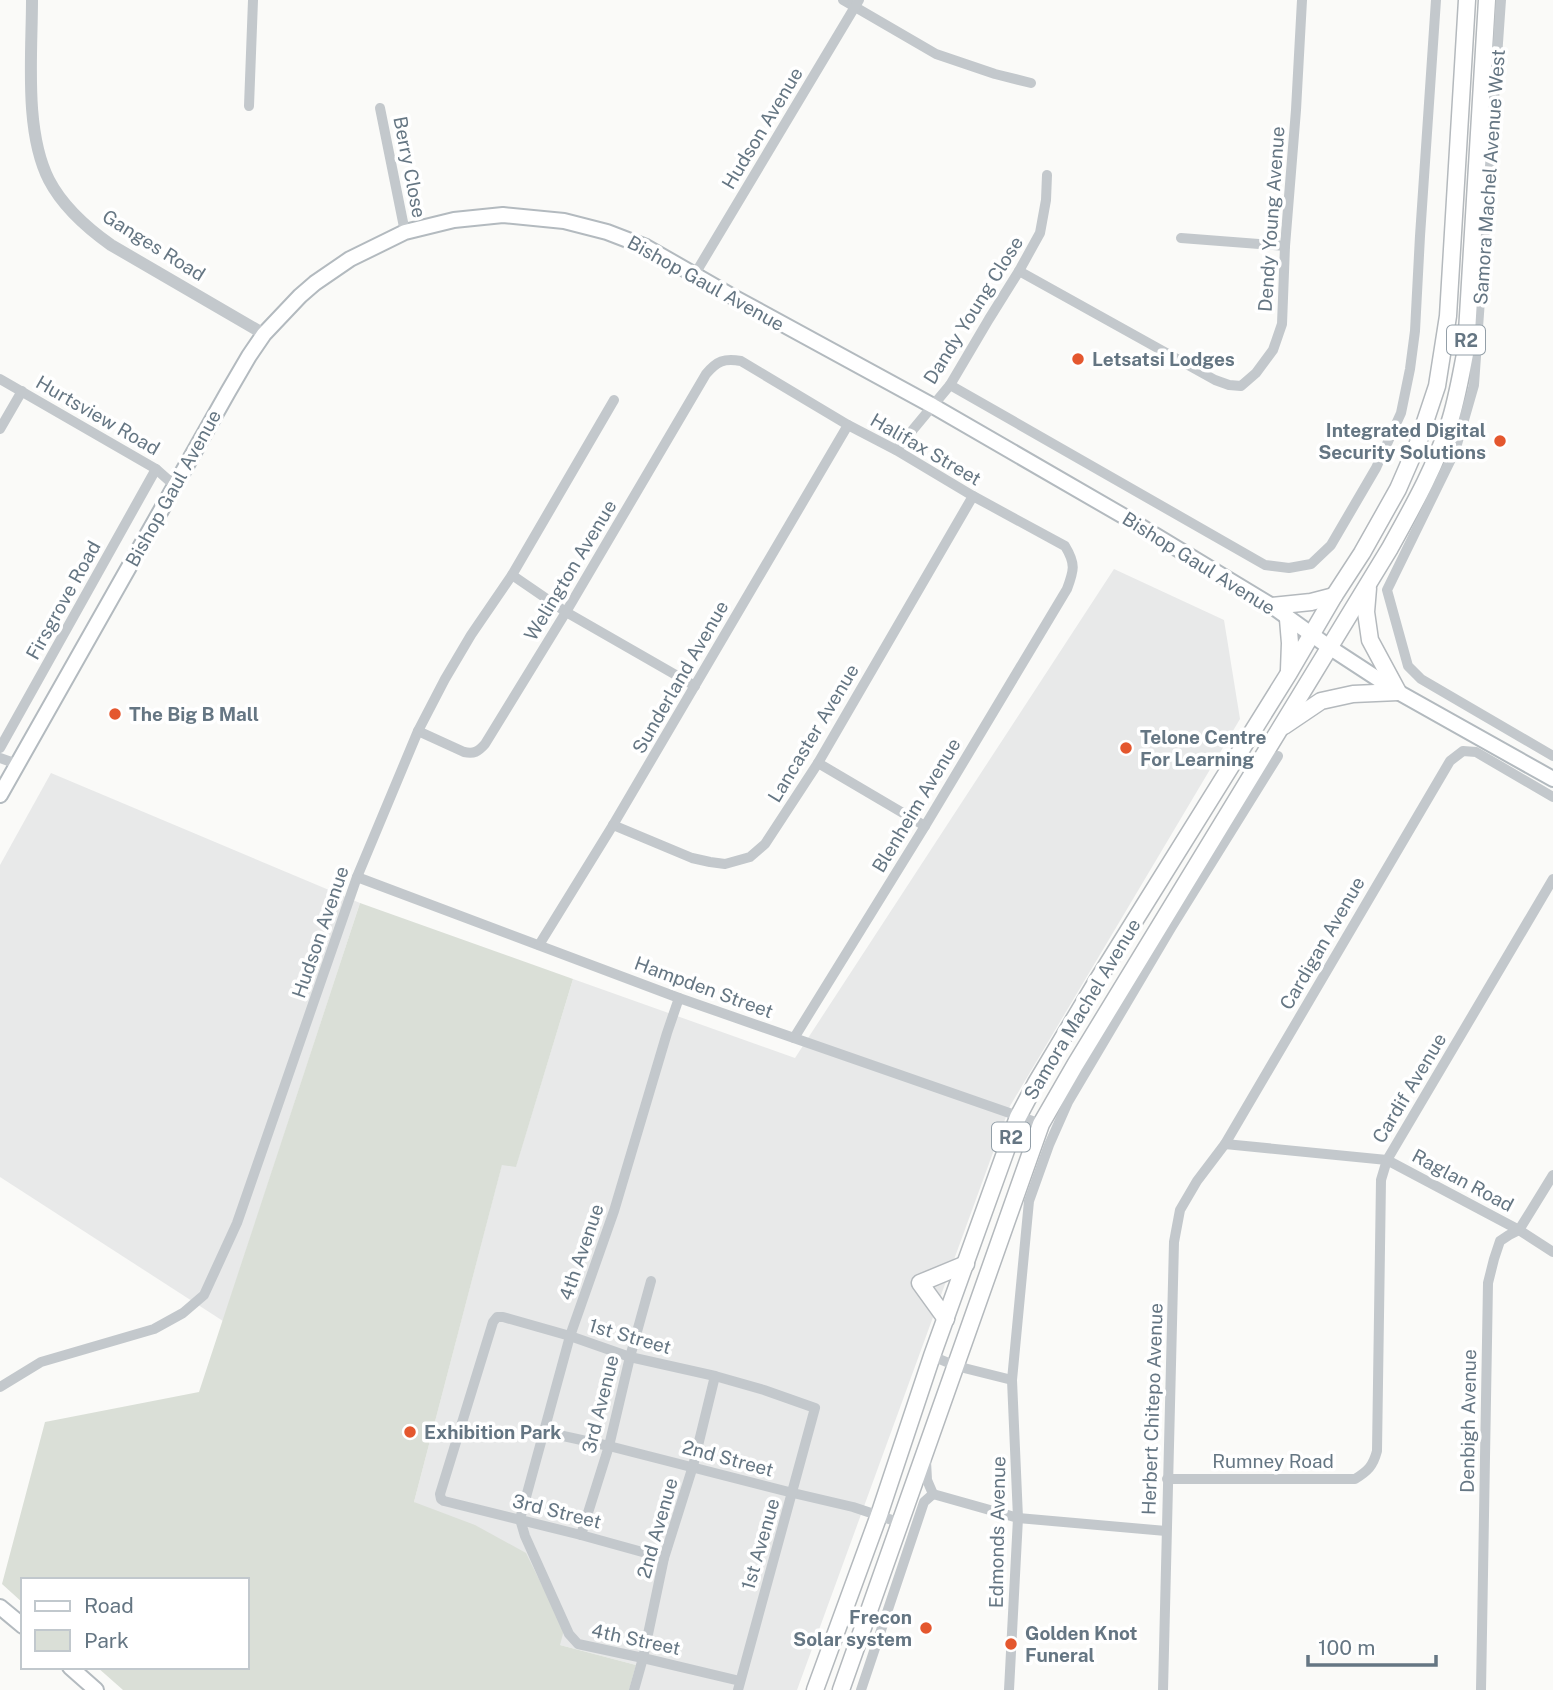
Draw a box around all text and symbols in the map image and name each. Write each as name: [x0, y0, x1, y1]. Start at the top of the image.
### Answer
street label: Samora Machel Avenue West: [1469, 48, 1509, 306]
street label: Hudson Avenue: [717, 63, 807, 193]
street label: Berry Close: [389, 114, 431, 220]
street label: Dendy Young Avenue: [1254, 126, 1288, 312]
street label: Ganges Road: [99, 205, 209, 285]
street label: Bishop Gaul Avenue: [624, 231, 788, 335]
street label: Dandy Young Close: [919, 232, 1027, 388]
road number: R2: [1447, 326, 1485, 354]
place label: Letsatsi Lodges: [1092, 348, 1235, 370]
marker: Letsatsi Lodges: [1070, 351, 1086, 367]
street label: Hurtsview Road: [32, 371, 164, 459]
street label: Bishop Gaul Avenue: [121, 406, 225, 570]
street label: Halifax Street: [867, 408, 985, 490]
place label: Integrated Digital Security Solutions: [1318, 419, 1486, 463]
marker: Integrated Digital Security Solutions: [1492, 433, 1508, 449]
street label: Welington Avenue: [519, 496, 621, 644]
street label: Bishop Gaul Avenue: [1119, 507, 1279, 619]
street label: Firsgrove Road: [21, 537, 105, 663]
street label: Sunderland Avenue: [627, 597, 733, 757]
street label: Lancaster Avenue: [763, 660, 863, 806]
place label: The Big B Mall: [129, 703, 259, 725]
marker: The Big B Mall: [107, 706, 123, 722]
place label: Telone Centre For Learning: [1140, 726, 1267, 770]
street label: Blenheim Avenue: [867, 734, 965, 876]
marker: Telone Centre For Learning: [1118, 740, 1134, 756]
street label: Hudson Avenue: [287, 863, 353, 1001]
street label: Cardigan Avenue: [1275, 873, 1369, 1013]
street label: Samora Machel Avenue: [1019, 914, 1145, 1104]
street label: Hampden Street: [632, 952, 776, 1022]
street label: Cardif Avenue: [1368, 1029, 1450, 1147]
road number: R2: [992, 1122, 1030, 1152]
street label: Raglan Road: [1409, 1144, 1517, 1216]
street label: 4th Avenue: [554, 1201, 608, 1303]
street label: Herbert Chitepo Avenue: [1137, 1303, 1167, 1515]
street label: 1st Street: [586, 1314, 674, 1358]
street label: Denbigh Avenue: [1456, 1349, 1480, 1493]
street label: 3rd Avenue: [577, 1353, 623, 1455]
place label: Exhibition Park: [424, 1421, 561, 1443]
marker: Exhibition Park: [402, 1424, 418, 1440]
street label: 2nd Street: [680, 1435, 776, 1481]
street label: Rumney Road: [1212, 1450, 1334, 1472]
street label: Edmonds Avenue: [985, 1456, 1009, 1608]
street label: 2nd Avenue: [632, 1475, 682, 1581]
street label: 3rd Street: [510, 1489, 604, 1533]
street label: 1st Avenue: [736, 1496, 784, 1592]
legend: [21, 1578, 248, 1669]
text: Road: [84, 1593, 134, 1618]
place label: Frecon Solar system: [793, 1606, 912, 1650]
street label: 4th Street: [589, 1619, 683, 1659]
marker: Frecon Solar system: [918, 1620, 934, 1636]
place label: Golden Knot Funeral: [1025, 1622, 1138, 1666]
scale bar: [1308, 1624, 1436, 1668]
text: Park: [84, 1628, 129, 1653]
text: 100 m: [1318, 1635, 1375, 1660]
marker: Golden Knot Funeral: [1003, 1636, 1019, 1652]

